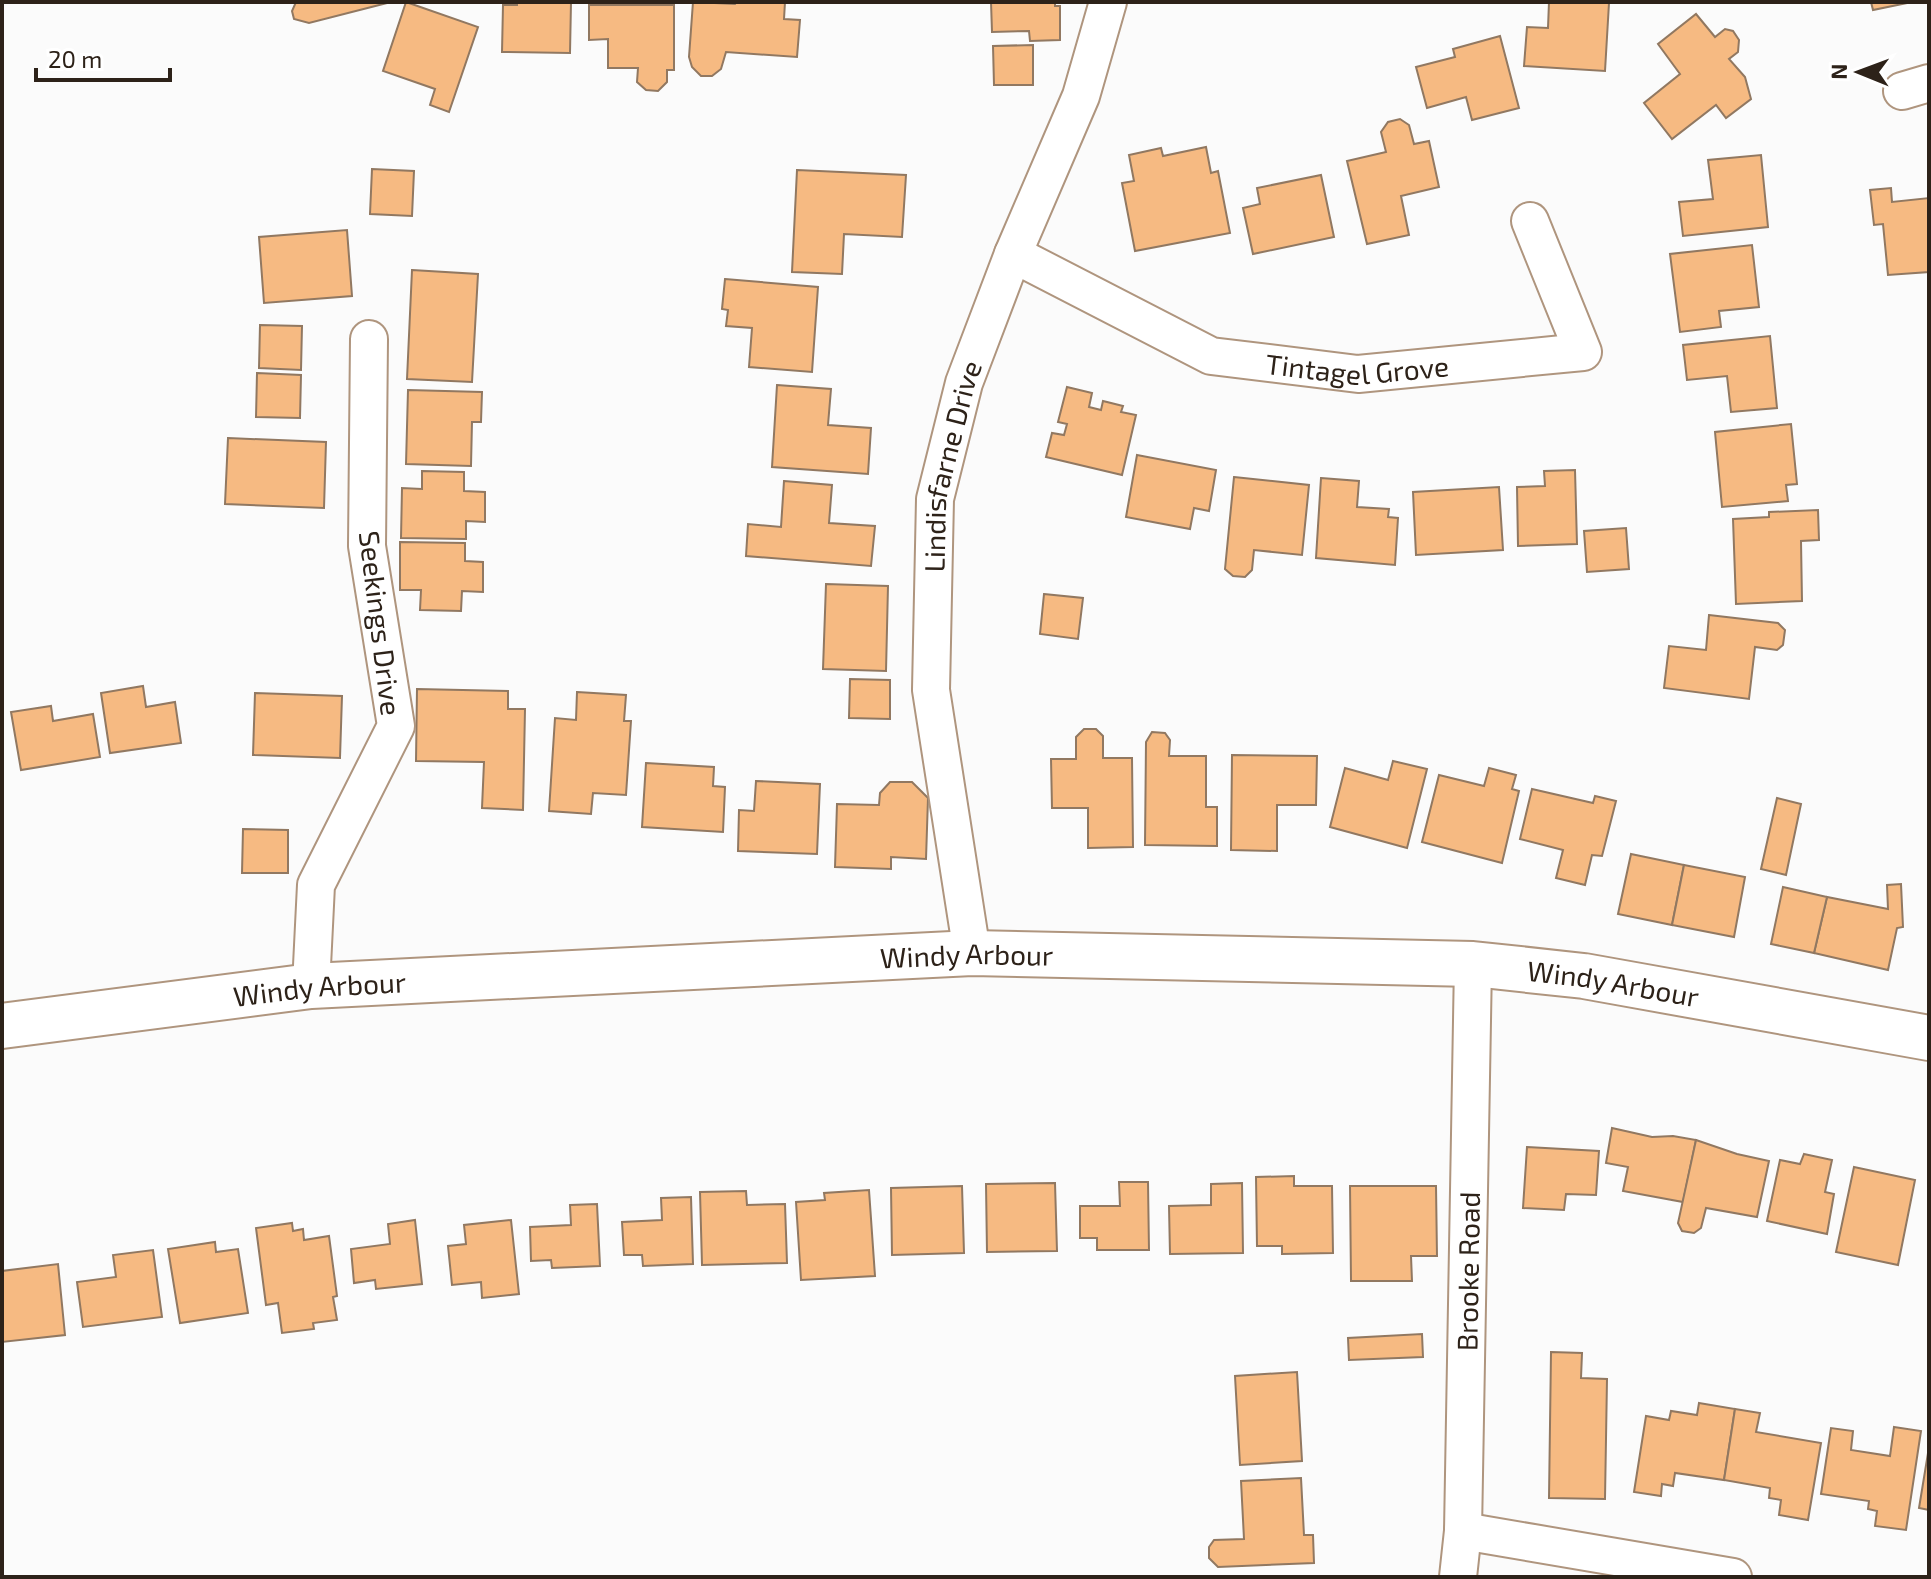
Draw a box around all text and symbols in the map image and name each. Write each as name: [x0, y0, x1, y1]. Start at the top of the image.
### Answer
scale bar: [36, 32, 170, 82]
north arrow: [1819, 32, 1899, 112]
text: 20 m: [48, 44, 102, 73]
text: N: [1825, 63, 1851, 80]
street label: Tintagel Grove: [1264, 346, 1450, 391]
street label: Lindisfarne Drive: [916, 355, 988, 573]
street label: Seekings Drive: [353, 529, 409, 717]
street label: Windy Arbour: [879, 936, 1054, 975]
street label: Windy Arbour: [1526, 953, 1702, 1013]
street label: Windy Arbour: [231, 964, 407, 1013]
street label: Brooke Road: [1449, 1191, 1486, 1351]

